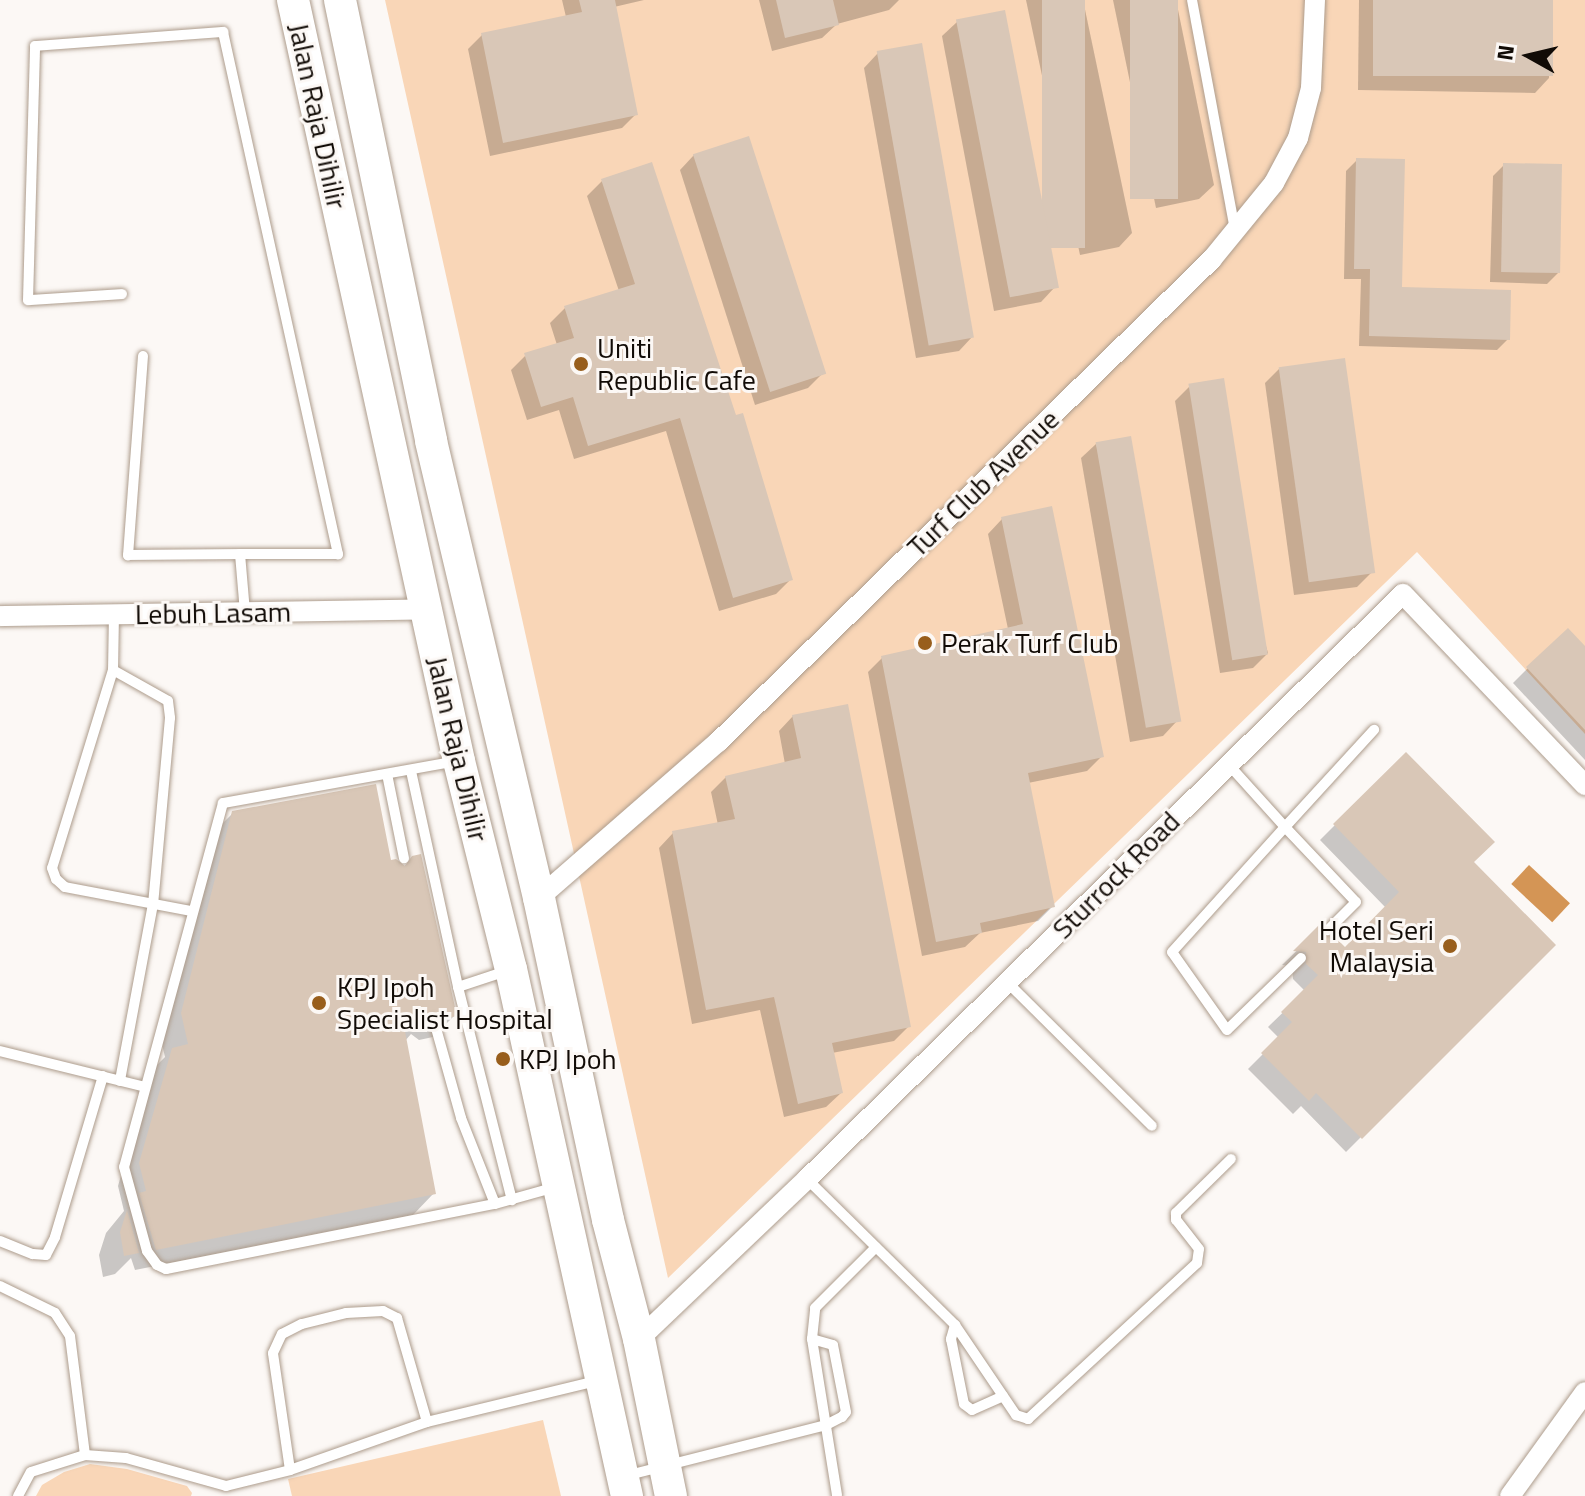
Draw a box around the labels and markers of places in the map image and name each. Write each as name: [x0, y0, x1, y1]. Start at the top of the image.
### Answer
place label: Uniti Republic Cafe: [597, 331, 756, 397]
marker: Uniti Republic Cafe: [572, 355, 590, 373]
place label: Perak Turf Club: [941, 626, 1118, 660]
marker: Perak Turf Club: [916, 634, 934, 652]
place label: Hotel Seri Malaysia: [1319, 913, 1434, 979]
marker: Hotel Seri Malaysia: [1441, 937, 1459, 955]
place label: KPJ Ipoh Specialist Hospital: [337, 970, 553, 1036]
marker: KPJ Ipoh Specialist Hospital: [308, 992, 330, 1014]
place label: KPJ Ipoh: [519, 1042, 617, 1076]
marker: KPJ Ipoh: [494, 1050, 512, 1068]

